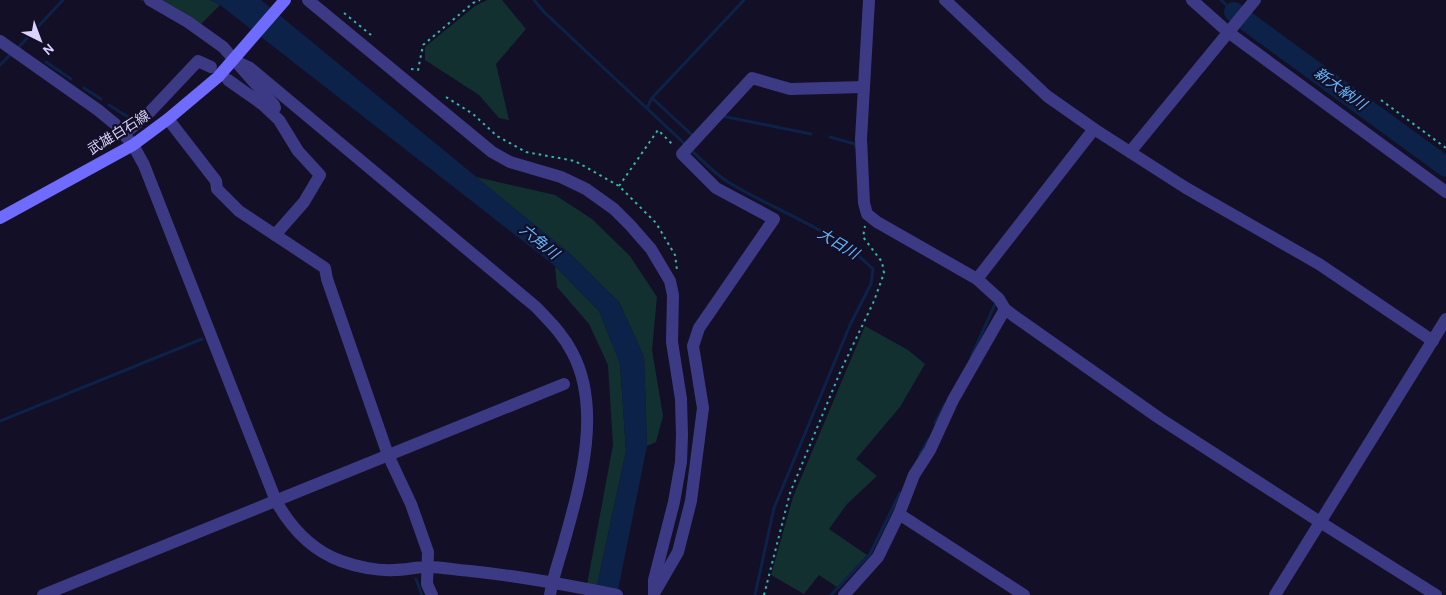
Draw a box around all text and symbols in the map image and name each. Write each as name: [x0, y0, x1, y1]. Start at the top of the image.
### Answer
north arrow: [15, 15, 65, 65]
text: N: [40, 40, 56, 57]
water label: 新大納川: [1311, 64, 1371, 114]
street label: 武雄白石線: [85, 108, 152, 157]
water label: 六角川: [517, 221, 563, 263]
water label: 大日川: [815, 225, 863, 263]

